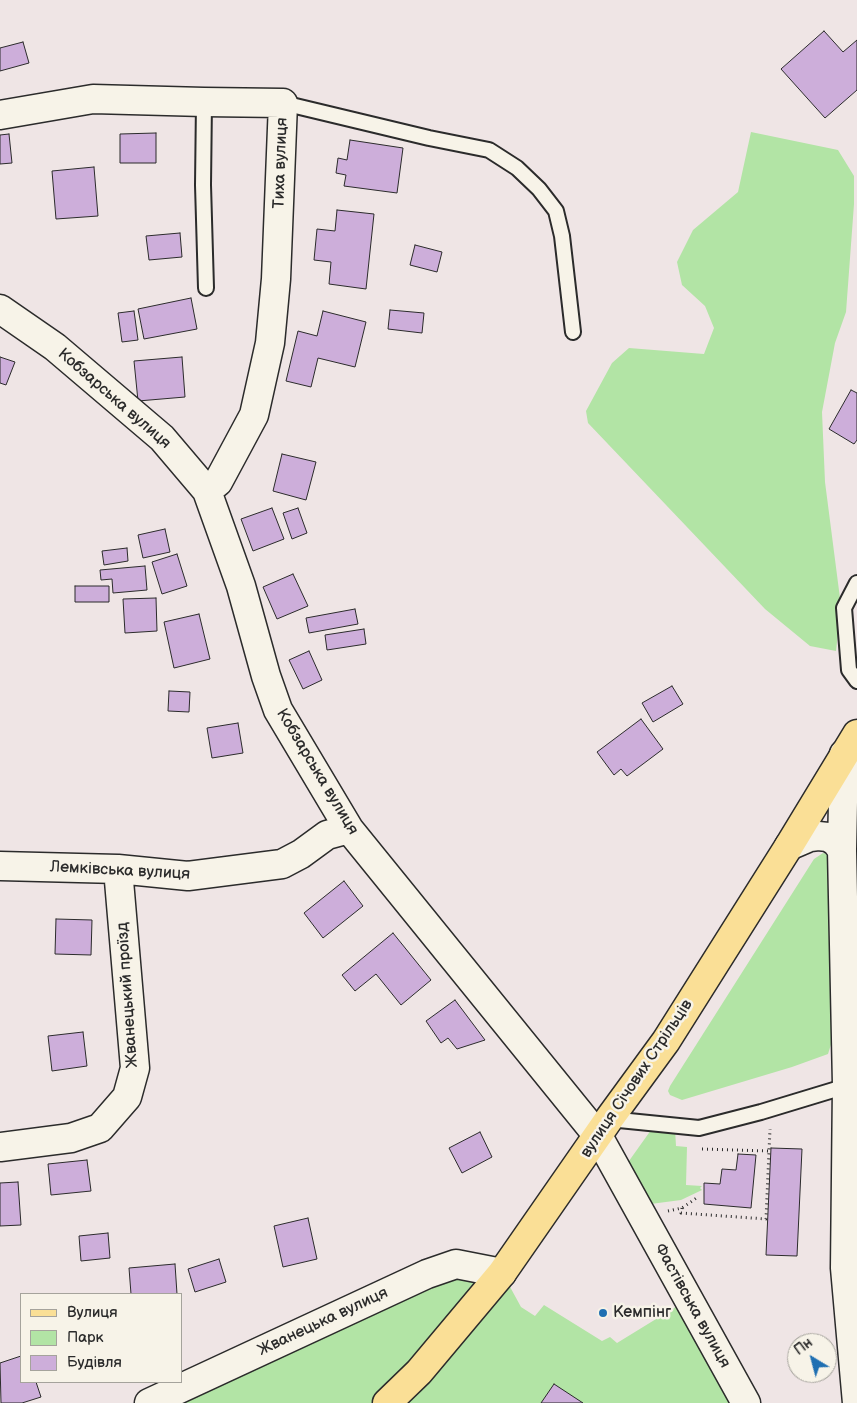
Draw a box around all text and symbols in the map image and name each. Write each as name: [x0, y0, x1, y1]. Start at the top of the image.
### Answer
street label: Тиха вулиця: [270, 117, 292, 209]
street label: Кобзарська вулиця: [54, 345, 174, 453]
street label: Кобзарська вулиця: [272, 706, 362, 838]
street label: Лемківська вулиця: [49, 858, 191, 884]
street label: Жванецький проїзд: [113, 922, 143, 1068]
street label: вулиця Січових Стрільців: [577, 996, 697, 1162]
street label: Фастівська вулиця: [650, 1240, 734, 1372]
street label: Жванецька вулиця: [255, 1283, 391, 1361]
legend: [20, 1293, 182, 1383]
text: Вулиця: [67, 1303, 118, 1322]
place label: Кемпінг: [613, 1303, 671, 1323]
marker: Кемпінг: [597, 1307, 609, 1319]
text: Парк: [67, 1328, 104, 1347]
north arrow: [787, 1333, 837, 1383]
text: Пн: [791, 1334, 816, 1359]
text: Будівля: [67, 1353, 122, 1372]

